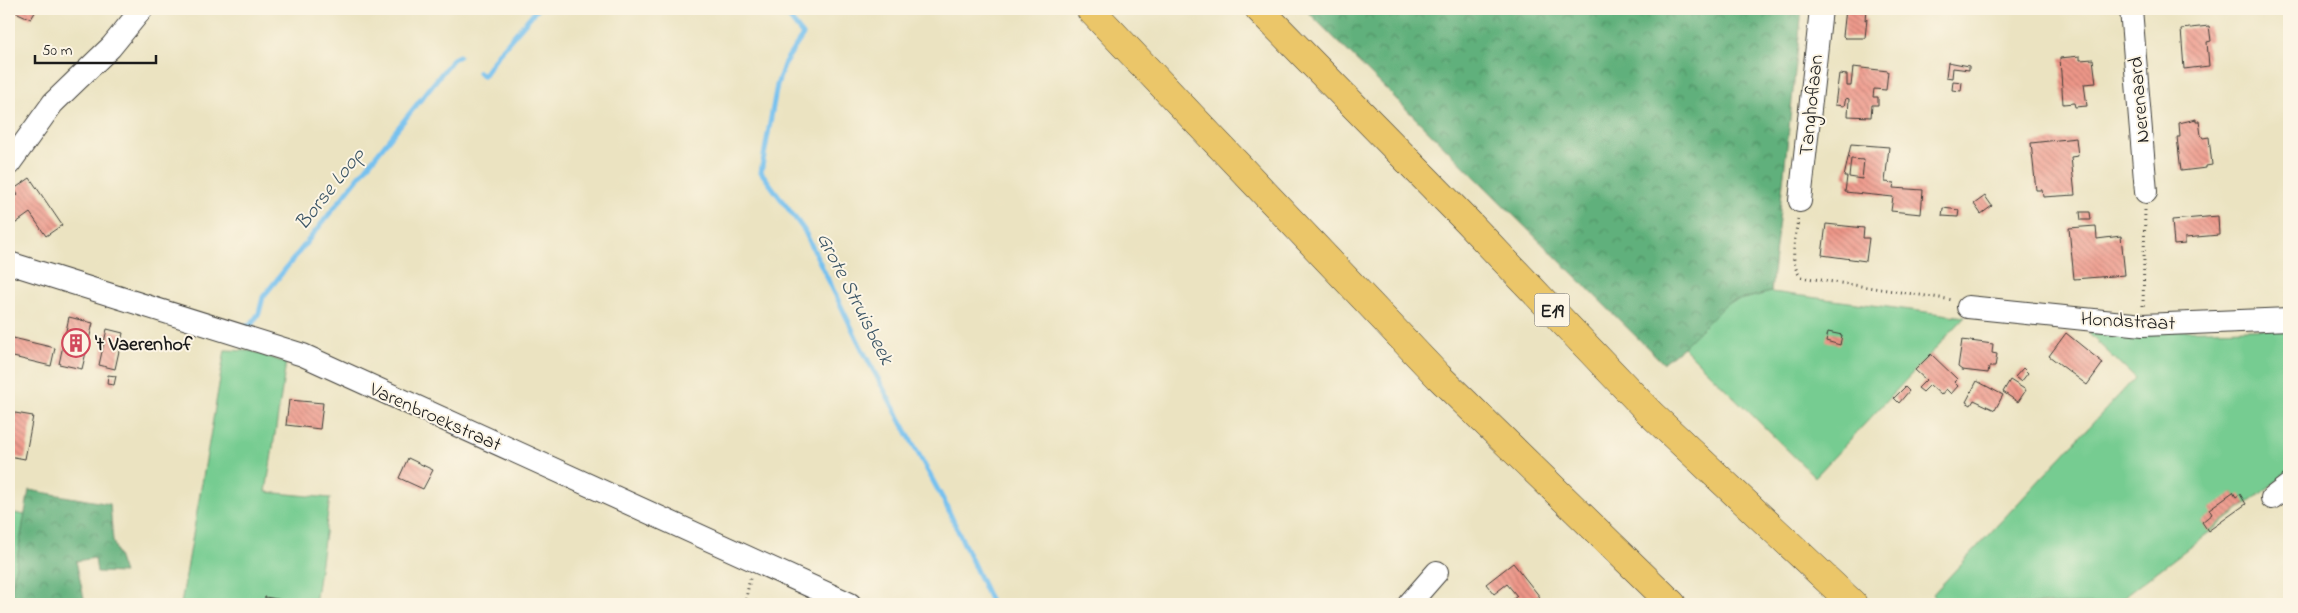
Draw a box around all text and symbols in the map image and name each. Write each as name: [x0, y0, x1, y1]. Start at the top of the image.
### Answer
scale bar: [35, 32, 156, 64]
text: 50 m: [42, 40, 73, 62]
street label: Tanghoflaan: [1793, 53, 1833, 157]
street label: Nerenaard: [2122, 55, 2159, 144]
water label: Borse Loop: [289, 141, 373, 237]
water label: Grote Struisbeek: [808, 228, 901, 371]
road number: E19: [1534, 294, 1570, 326]
street label: Hondstraat: [2080, 306, 2176, 339]
building icon: 't Vaerenhof: [61, 328, 91, 358]
place label: 't Vaerenhof: [95, 331, 193, 360]
street label: Varenbroekstraat: [364, 376, 506, 460]

